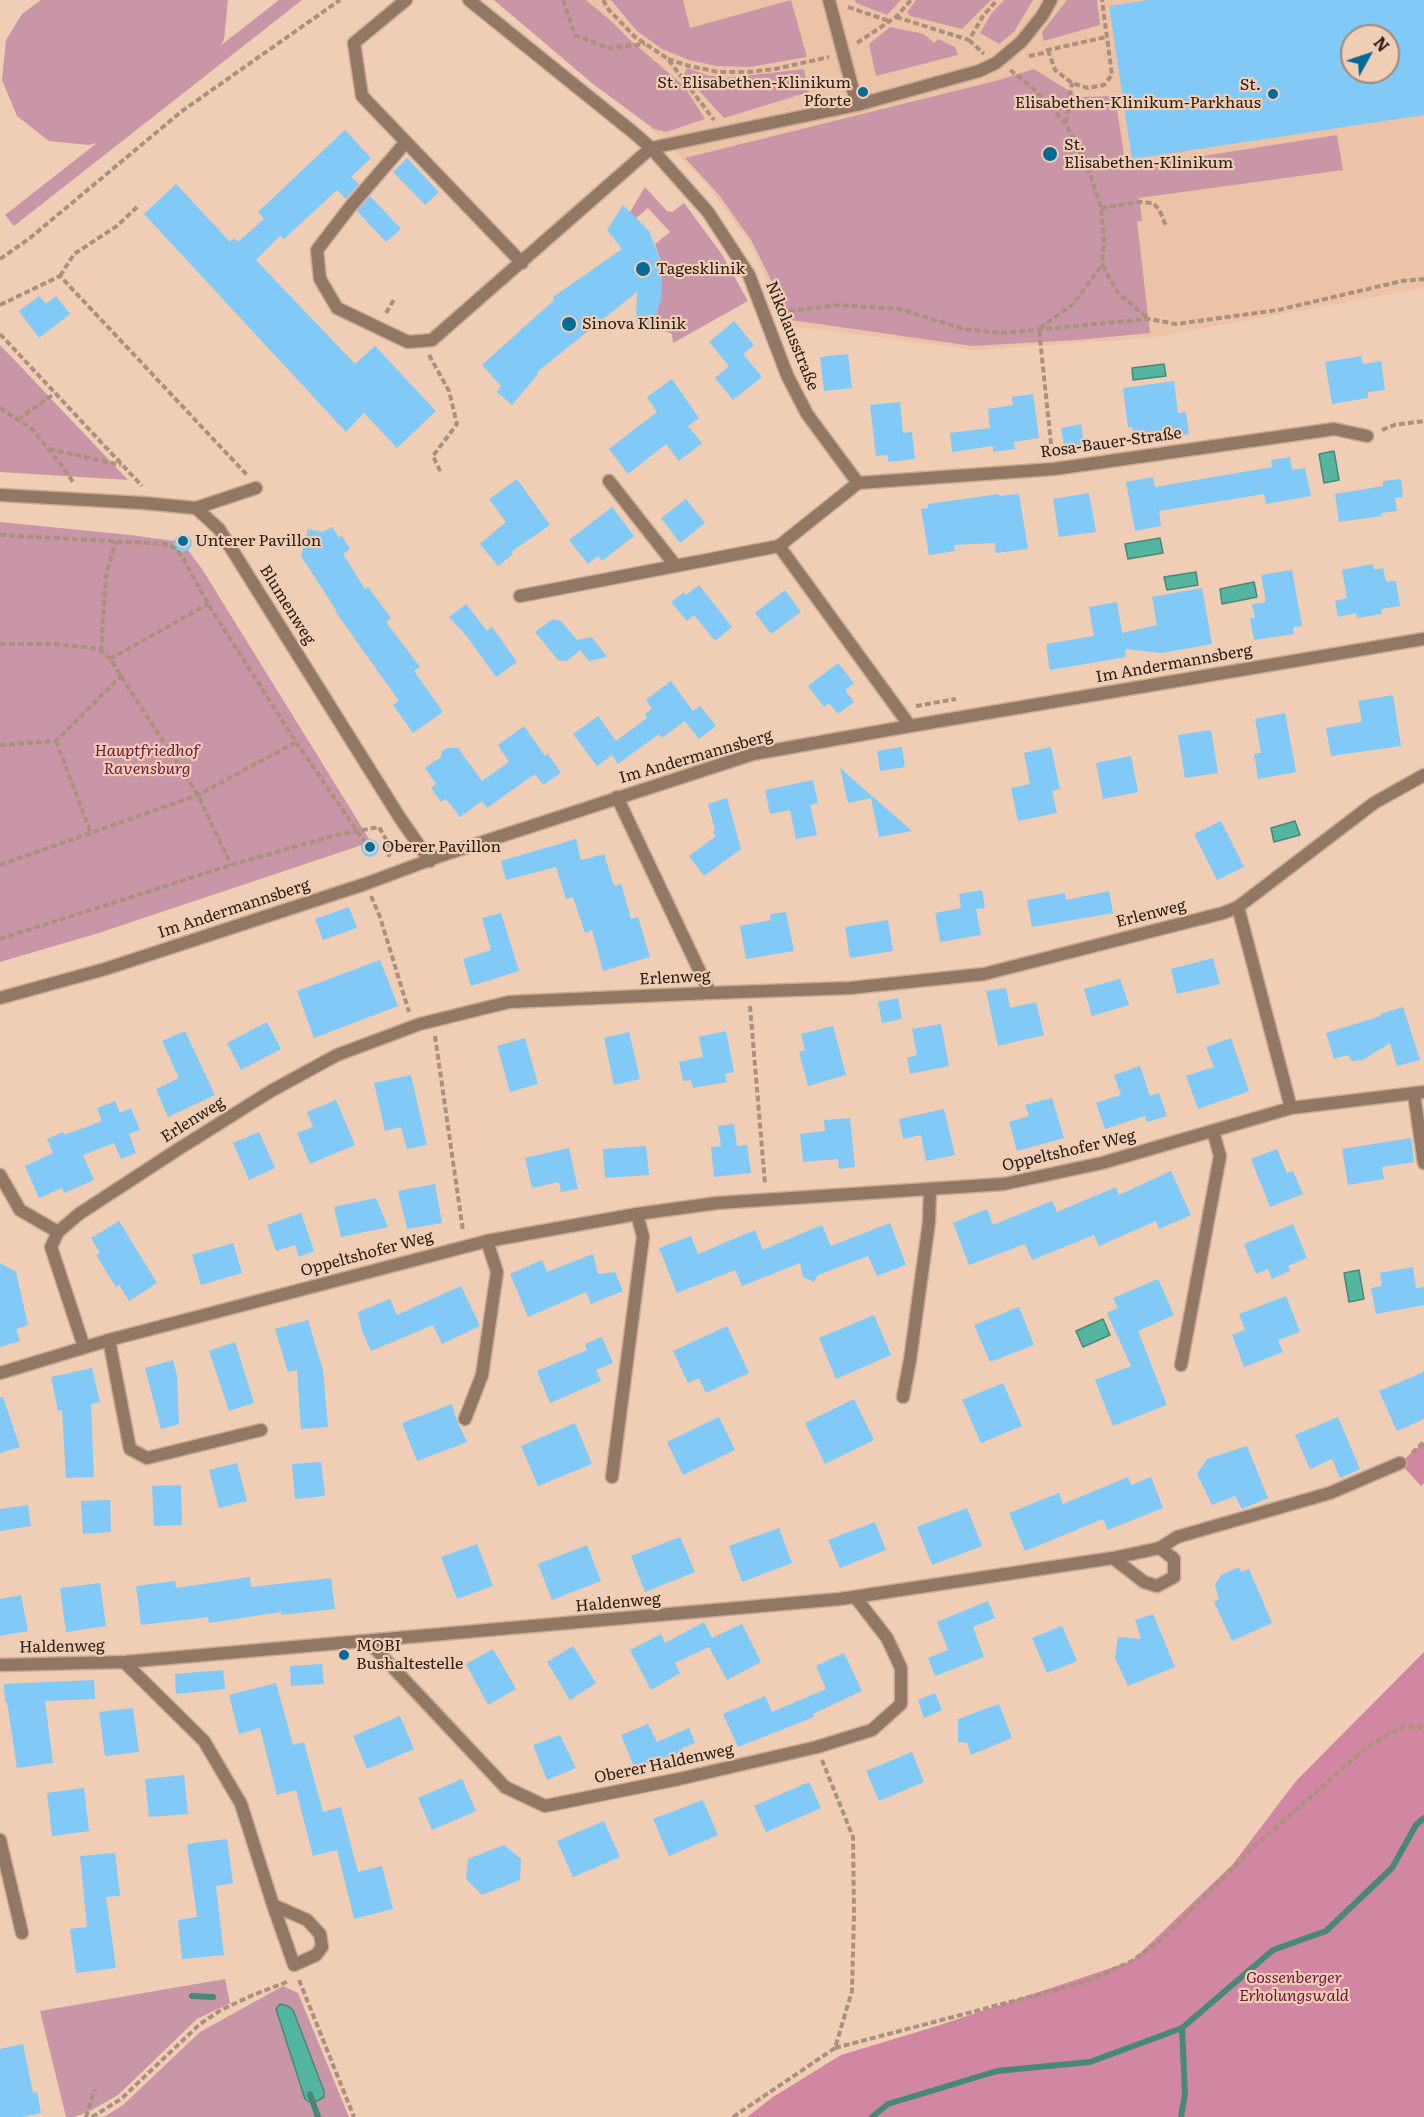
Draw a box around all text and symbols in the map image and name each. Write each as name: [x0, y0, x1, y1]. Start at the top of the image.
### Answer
north arrow: [1340, 24, 1400, 84]
text: N: [1369, 31, 1396, 57]
place label: St. Elisabethen-Klinikum Pforte: [657, 73, 851, 111]
place label: St. Elisabethen-Klinikum-Parkhaus: [1015, 75, 1261, 113]
marker: St. Elisabethen-Klinikum Pforte: [856, 85, 870, 99]
marker: St. Elisabethen-Klinikum-Parkhaus: [1266, 87, 1280, 101]
place label: St. Elisabethen-Klinikum: [1064, 135, 1233, 173]
marker: St. Elisabethen-Klinikum: [1041, 145, 1059, 163]
place label: Tagesklinik: [656, 259, 745, 279]
marker: Tagesklinik: [634, 260, 652, 278]
street label: Nikolausstraße: [761, 278, 823, 394]
place label: Sinova Klinik: [582, 314, 686, 334]
marker: Sinova Klinik: [560, 315, 578, 333]
street label: Rosa-Bauer-Straße: [1039, 424, 1183, 462]
place label: Unterer Pavillon: [195, 531, 321, 551]
marker: Unterer Pavillon: [176, 534, 190, 548]
street label: Blumenweg: [255, 562, 319, 648]
street label: Im Andermannsberg: [1094, 641, 1254, 687]
street label: Im Andermannsberg: [617, 726, 775, 788]
park label: Hauptfriedhof Ravensburg: [95, 741, 199, 779]
place label: Oberer Pavillon: [382, 837, 501, 857]
marker: Oberer Pavillon: [363, 840, 377, 854]
street label: Im Andermannsberg: [156, 875, 312, 943]
street label: Erlenweg: [1114, 896, 1188, 932]
street label: Erlenweg: [639, 967, 711, 989]
street label: Erlenweg: [158, 1093, 228, 1147]
street label: Oppeltshofer Weg: [1000, 1126, 1138, 1176]
street label: Oppeltshofer Weg: [299, 1227, 435, 1281]
street label: Haldenweg: [574, 1590, 662, 1616]
place label: MOBI Bushaltestelle: [356, 1636, 463, 1674]
street label: Haldenweg: [19, 1637, 105, 1657]
marker: MOBI Bushaltestelle: [337, 1648, 351, 1662]
street label: Oberer Haldenweg: [593, 1740, 735, 1788]
park label: Gossenberger Erholungswald: [1239, 1968, 1349, 2006]

